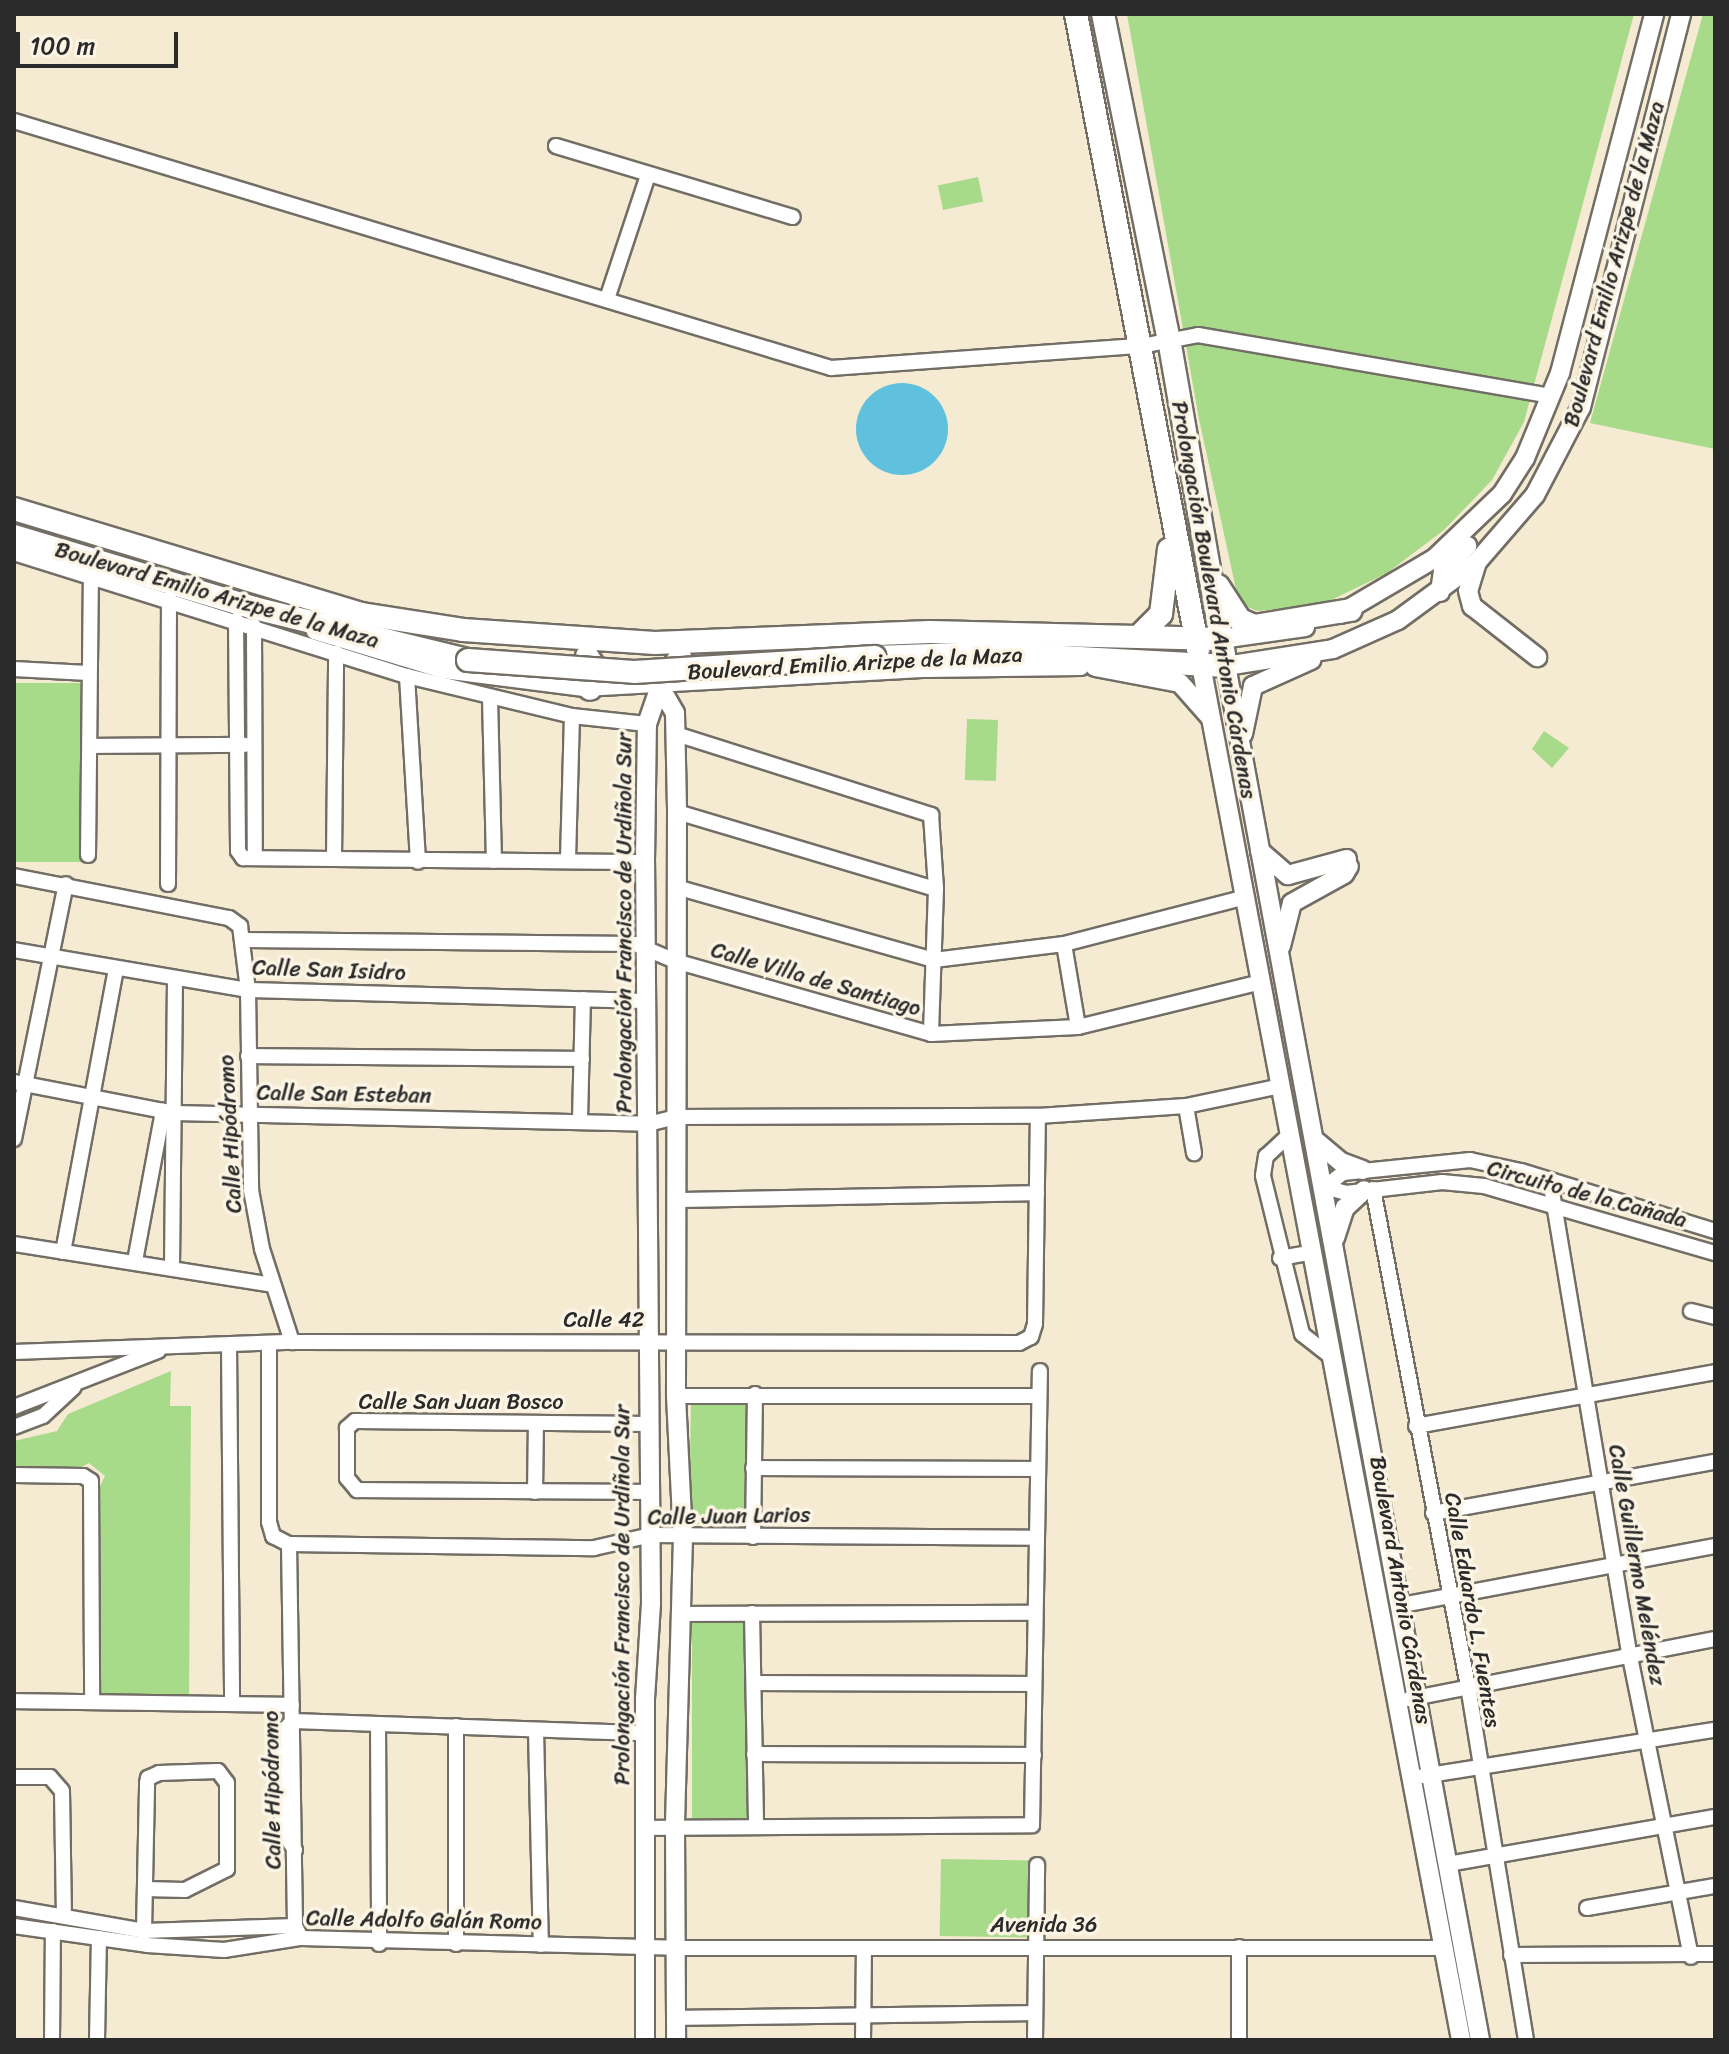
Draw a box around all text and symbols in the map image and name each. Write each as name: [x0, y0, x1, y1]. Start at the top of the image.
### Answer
scale bar: [20, 16, 182, 66]
text: 100 m: [30, 25, 95, 67]
street label: Boulevard Emilio Arizpe de la Maza: [1558, 98, 1670, 430]
street label: Prolongación Boulevard Antonio Cárdenas: [1166, 399, 1262, 801]
street label: Boulevard Emilio Arizpe de la Maza: [52, 536, 382, 654]
street label: Boulevard Emilio Arizpe de la Maza: [686, 641, 1024, 685]
street label: Prolongación Francisco de Urdiñola Sur: [611, 733, 637, 1113]
street label: Calle Villa de Santiago: [708, 936, 924, 1022]
street label: Calle San Isidro: [252, 954, 406, 986]
street label: Calle Hipódromo: [213, 1054, 247, 1214]
street label: Calle San Esteban: [256, 1079, 432, 1109]
street label: Circuito de la Cañada: [1484, 1155, 1690, 1233]
street label: Calle 42: [564, 1307, 644, 1333]
street label: Calle San Juan Bosco: [359, 1389, 563, 1415]
street label: Prolongación Francisco de Urdiñola Sur: [609, 1405, 635, 1785]
street label: Calle Guillermo Meléndez: [1603, 1443, 1671, 1687]
street label: Boulevard Antonio Cárdenas: [1364, 1453, 1438, 1727]
street label: Calle Eduardo L. Fuentes: [1439, 1491, 1507, 1729]
street label: Calle Juan Larios: [648, 1501, 810, 1531]
street label: Calle Hipódromo: [257, 1711, 287, 1869]
street label: Calle Adolfo Galán Romo: [306, 1905, 542, 1935]
street label: Avenida 36: [991, 1912, 1097, 1938]

